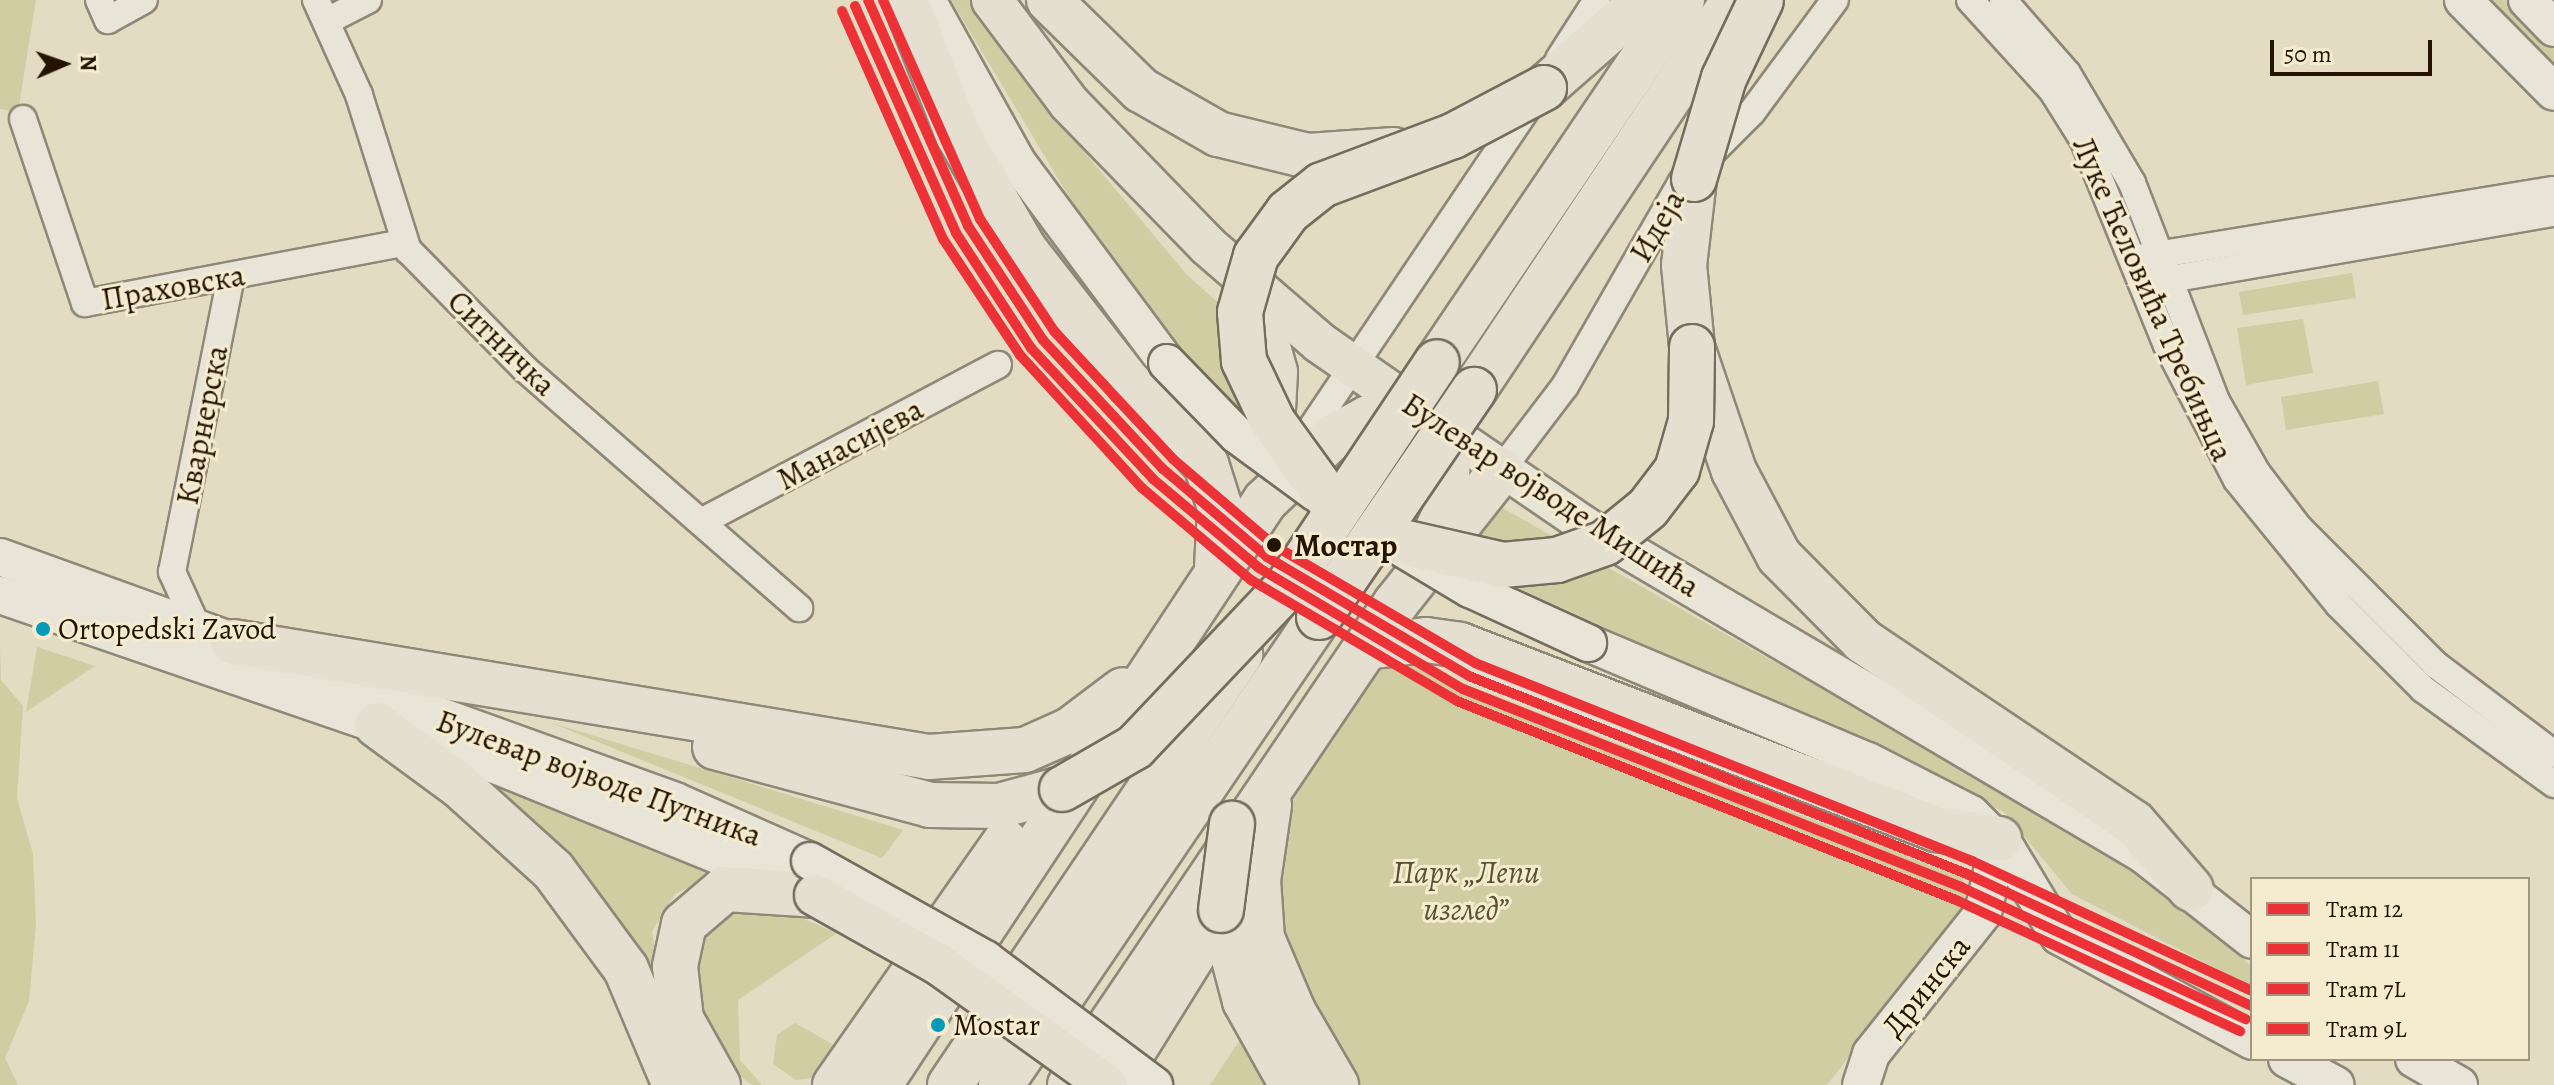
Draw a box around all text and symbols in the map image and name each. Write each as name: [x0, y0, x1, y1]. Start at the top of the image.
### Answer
north arrow: [24, 24, 104, 104]
scale bar: [2274, 24, 2436, 74]
text: 50 m: [2284, 38, 2332, 70]
text: N: [73, 55, 103, 72]
street label: Луке Ћеловића Требињца: [2064, 131, 2242, 467]
street label: Идеја: [1621, 183, 1693, 269]
street label: Праховска: [98, 255, 248, 319]
street label: Ситничка: [440, 282, 564, 404]
street label: Кварнерска: [168, 342, 236, 508]
street label: Булевар војводе Мишића: [1395, 384, 1707, 606]
street label: Манасијева: [770, 389, 930, 499]
place label: Мостар: [1294, 526, 1397, 564]
marker: Мостар: [1261, 532, 1287, 558]
place label: Ortopedski Zavod: [58, 611, 276, 647]
marker: Ortopedski Zavod: [35, 621, 51, 637]
street label: Булевар војводе Путника: [431, 701, 767, 855]
park label: Парк „Лепи изглед”: [1392, 854, 1540, 929]
legend: [2250, 877, 2530, 1061]
text: Tram 12: [2326, 893, 2403, 925]
street label: Дринска: [1874, 928, 1978, 1044]
text: Tram 11: [2326, 933, 2400, 965]
text: Tram 7L: [2326, 973, 2406, 1005]
place label: Mostar: [953, 1007, 1040, 1043]
text: Tram 9L: [2326, 1013, 2406, 1045]
marker: Mostar: [930, 1017, 946, 1033]

